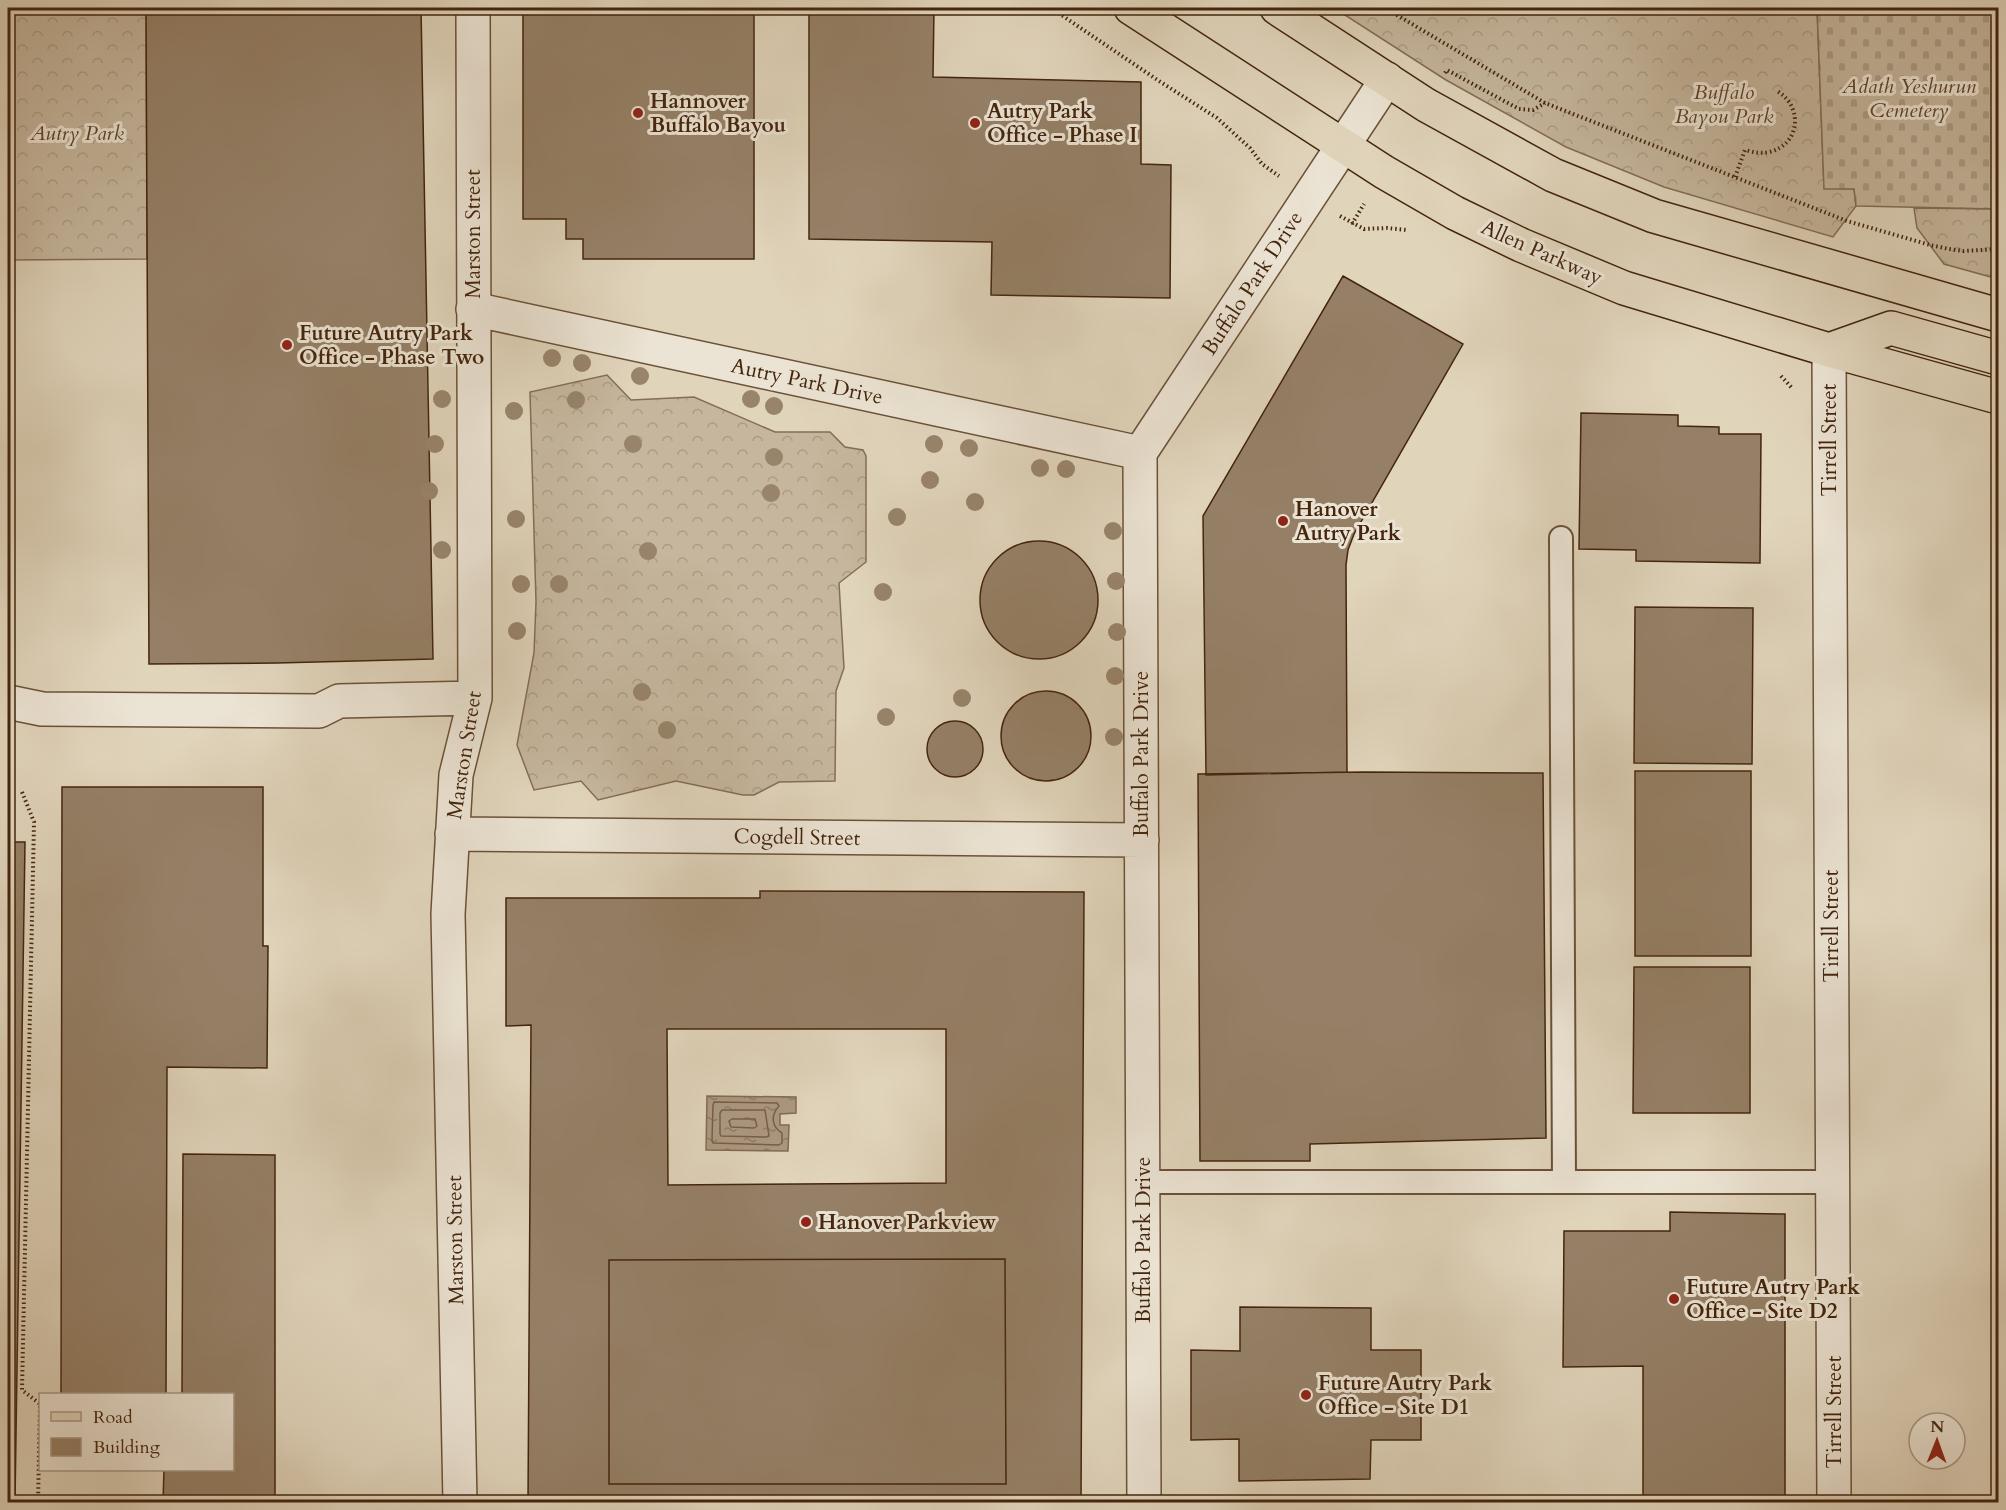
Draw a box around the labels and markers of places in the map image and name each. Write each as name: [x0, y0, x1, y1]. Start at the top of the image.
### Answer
place label: Hannover Buffalo Bayou: [650, 87, 786, 140]
place label: Autry Park Office - Phase I: [987, 97, 1137, 150]
marker: Hannover Buffalo Bayou: [631, 106, 645, 120]
marker: Autry Park Office - Phase I: [968, 116, 982, 130]
place label: Future Autry Park Office - Phase Two: [299, 319, 484, 372]
marker: Future Autry Park Office - Phase Two: [280, 338, 294, 352]
place label: Hanover Autry Park: [1295, 495, 1401, 548]
marker: Hanover Autry Park: [1276, 514, 1290, 528]
place label: Hanover Parkview: [818, 1208, 997, 1237]
marker: Hanover Parkview: [799, 1215, 813, 1229]
place label: Future Autry Park Office - Site D2: [1686, 1273, 1860, 1326]
marker: Future Autry Park Office - Site D2: [1667, 1292, 1681, 1306]
place label: Future Autry Park Office - Site D1: [1318, 1369, 1492, 1422]
marker: Future Autry Park Office - Site D1: [1299, 1388, 1313, 1402]

